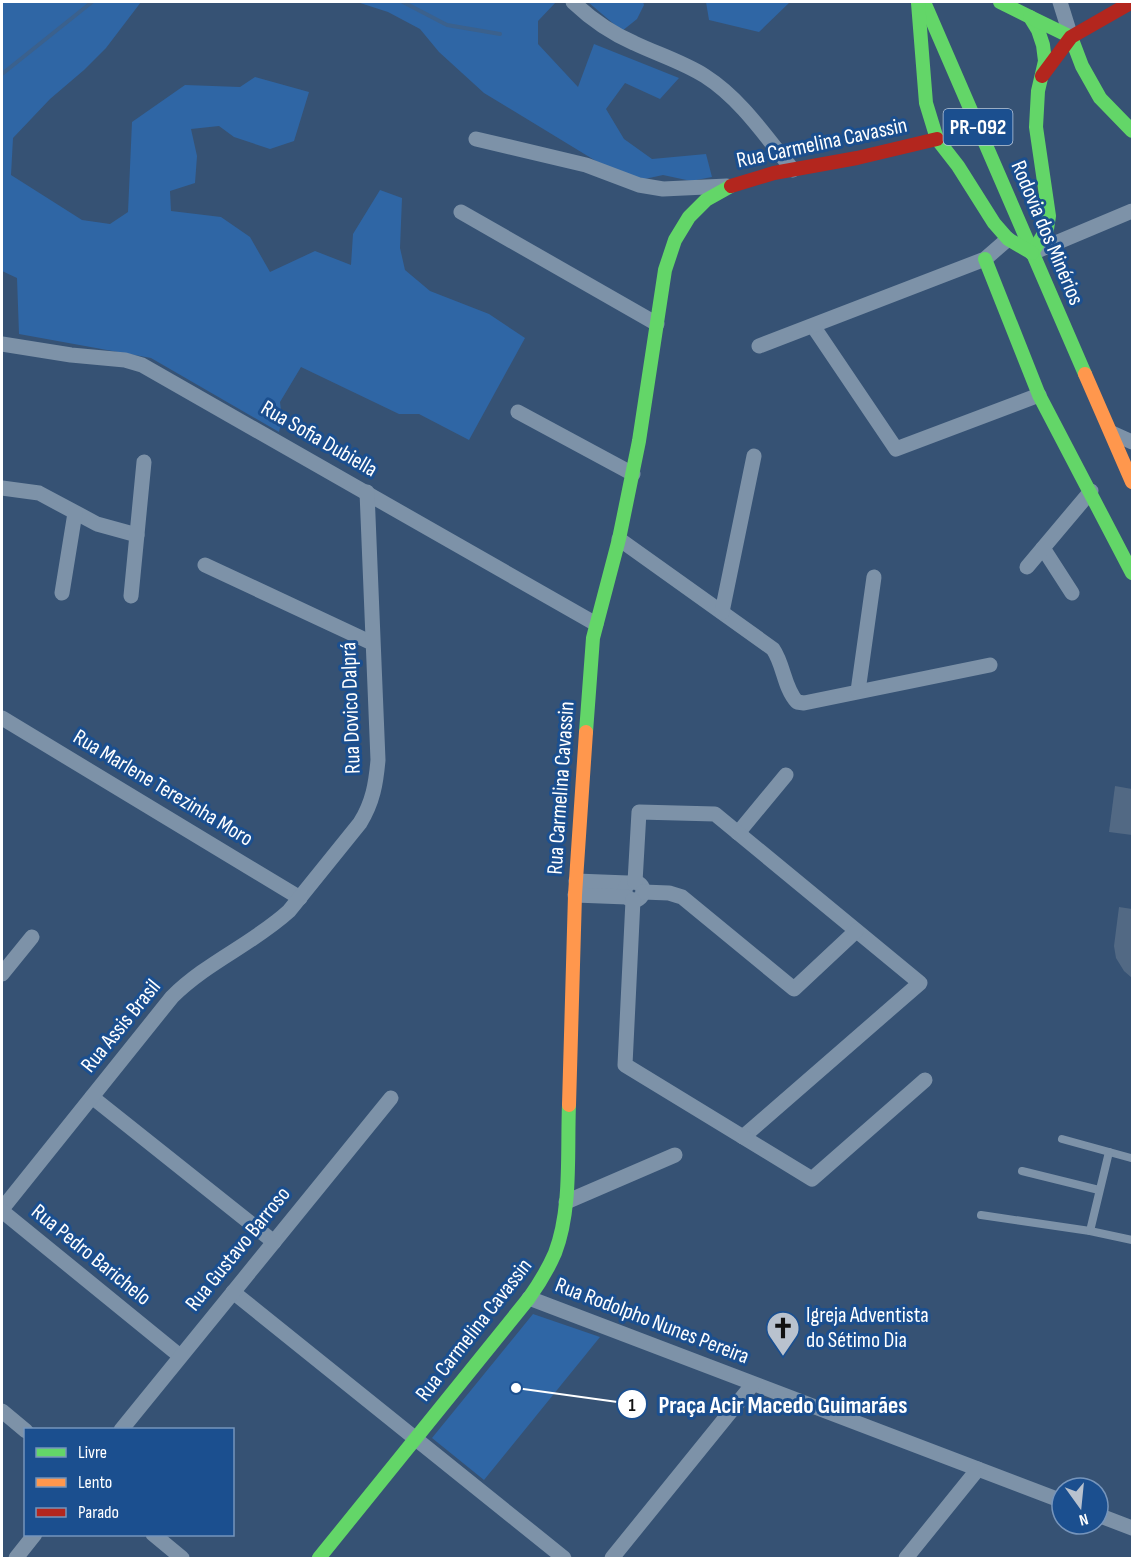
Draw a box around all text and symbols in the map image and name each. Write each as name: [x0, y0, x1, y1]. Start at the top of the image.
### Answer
road number: PR-092: [944, 109, 1012, 145]
street label: Rua Carmelina Cavassin: [734, 112, 910, 174]
street label: Rodovia dos Minérios: [1004, 157, 1090, 309]
street label: Rua Sofia Dubiella: [256, 395, 382, 483]
street label: Rua Dovico Dalprá: [335, 642, 367, 774]
street label: Rua Carmelina Cavassin: [541, 700, 581, 876]
street label: Rua Marlene Terezinha Moro: [68, 724, 258, 852]
street label: Rua Assis Brasil: [75, 974, 167, 1078]
street label: Rua Gustavo Barroso: [180, 1181, 296, 1317]
street label: Rua Pedro Barichelo: [26, 1198, 156, 1312]
street label: Rua Carmelina Cavassin: [410, 1253, 538, 1407]
street label: Rua Rodolpho Nunes Pereira: [551, 1272, 753, 1370]
place label: Igreja Adventista do Sétimo Dia: [806, 1302, 929, 1354]
church icon: Igreja Adventista do Sétimo Dia: [765, 1310, 801, 1357]
callout: Praça Acir Macedo Guimarães: [617, 1383, 920, 1425]
text: Praça Acir Macedo Guimarães: [658, 1391, 908, 1420]
text: 1: [628, 1395, 636, 1416]
legend: [24, 1428, 234, 1536]
text: Livre: [78, 1442, 107, 1463]
text: Lento: [78, 1472, 112, 1493]
north arrow: [1050, 1476, 1110, 1536]
text: Parado: [78, 1502, 119, 1523]
text: N: [1077, 1509, 1090, 1529]

